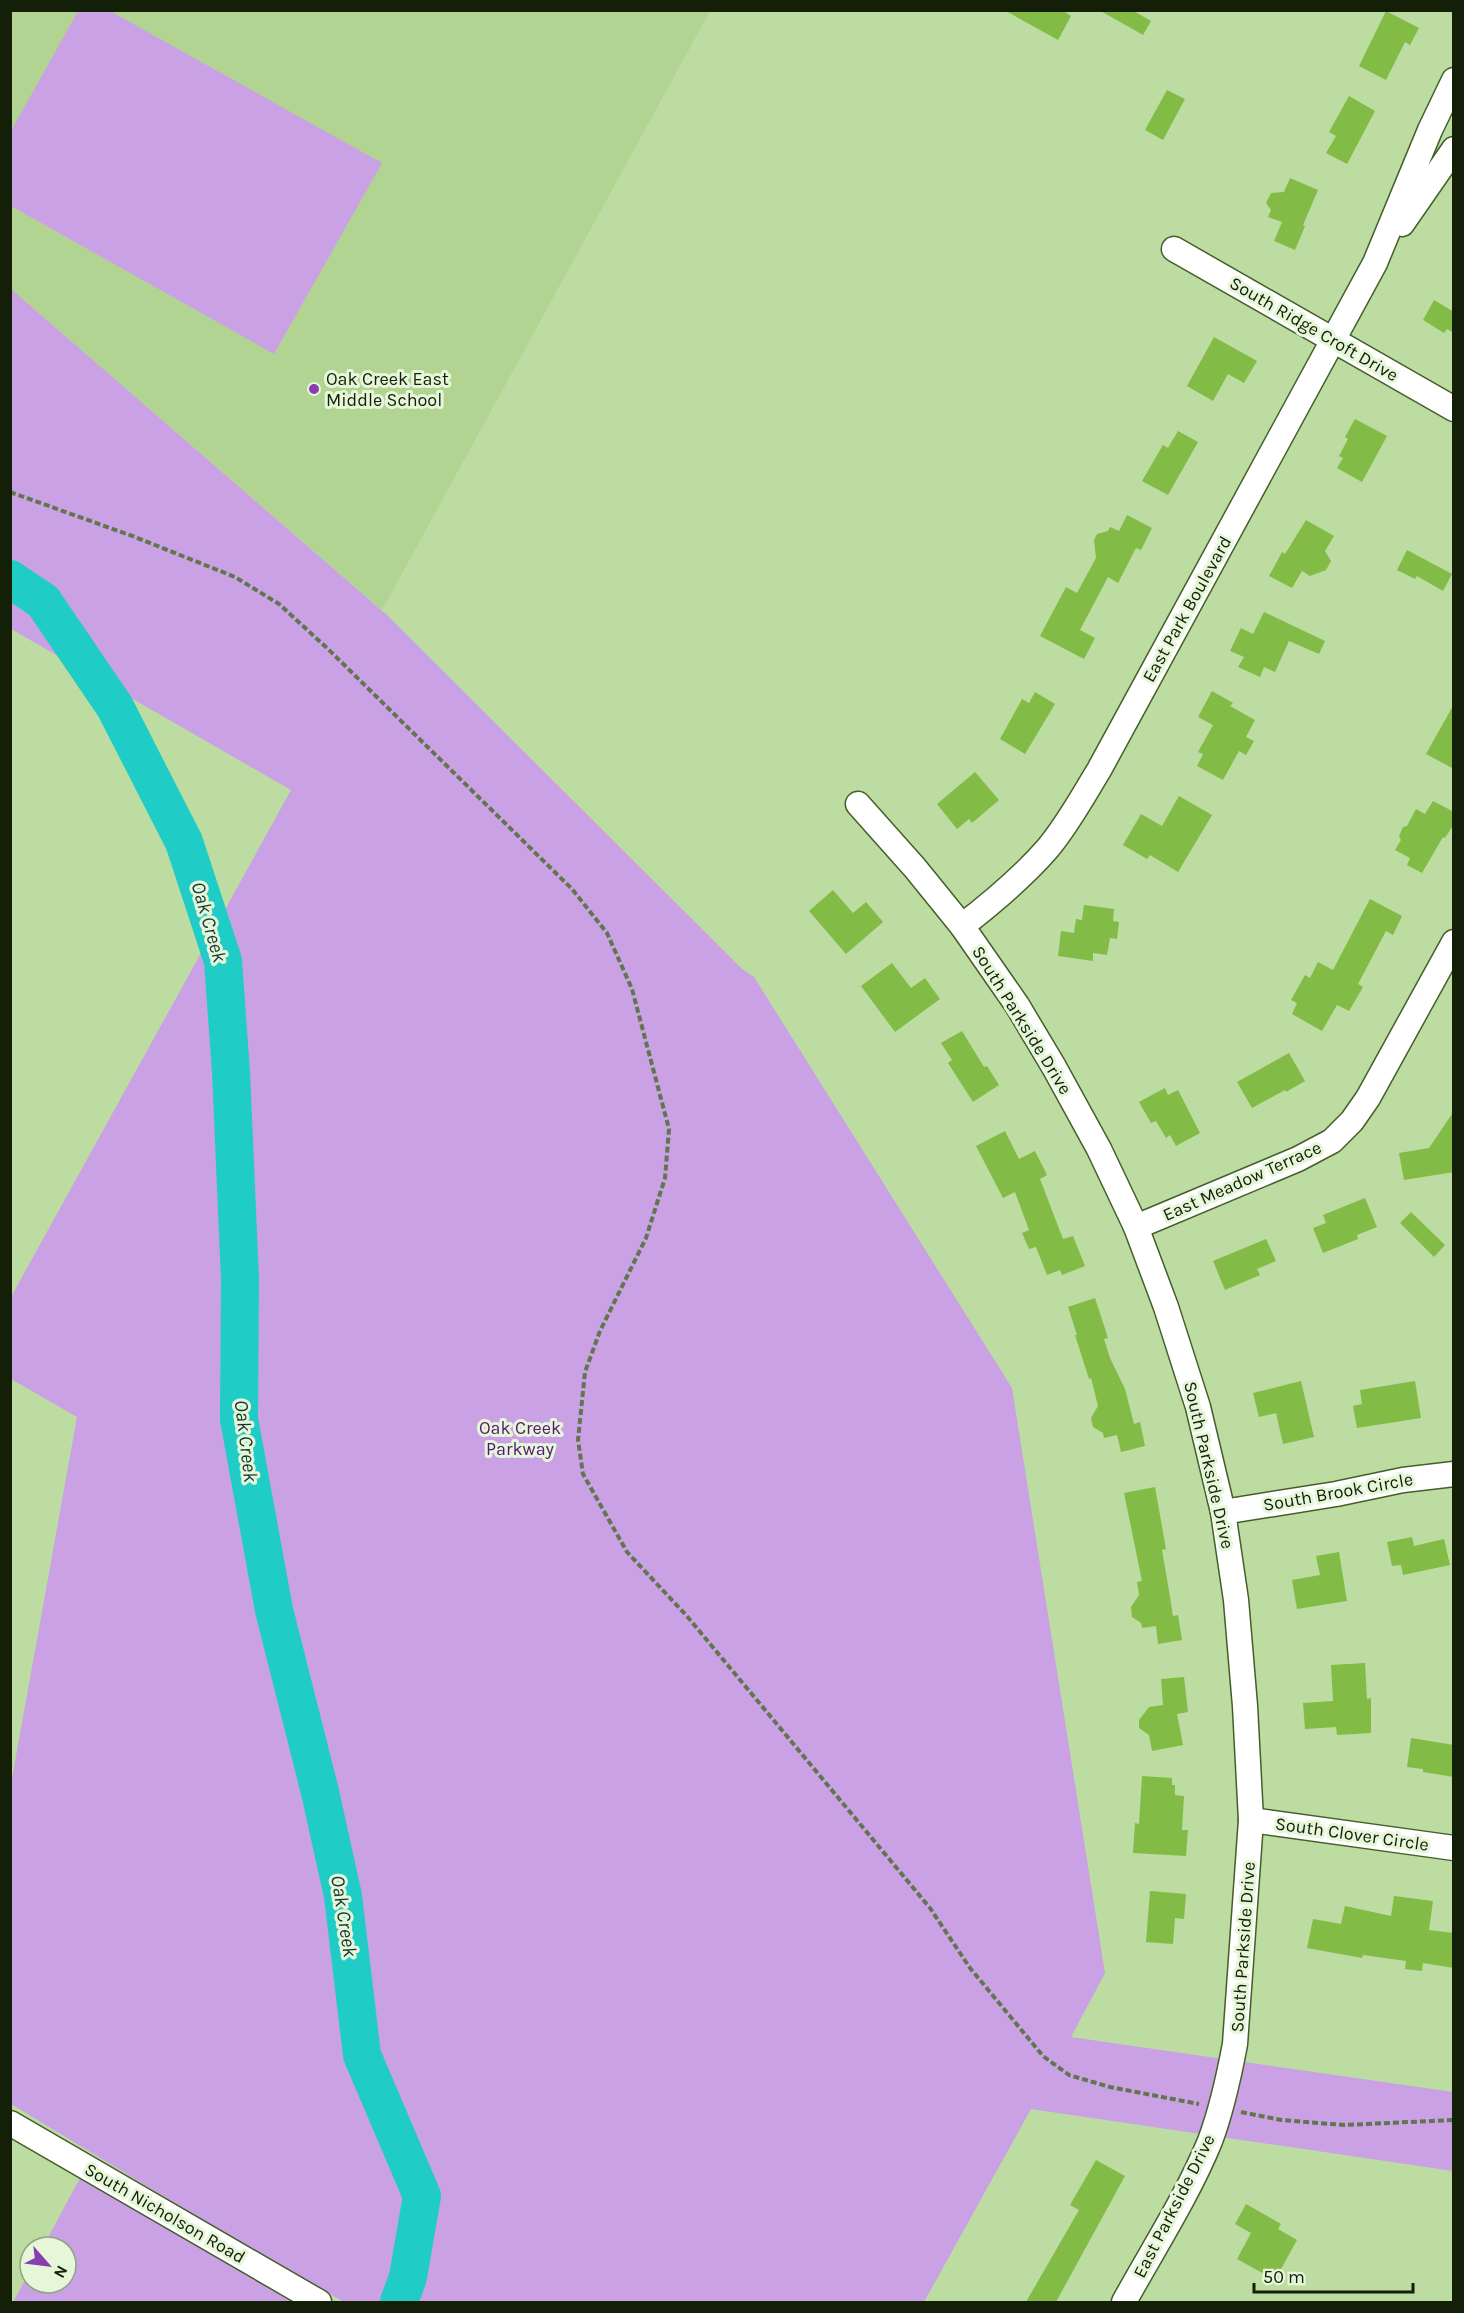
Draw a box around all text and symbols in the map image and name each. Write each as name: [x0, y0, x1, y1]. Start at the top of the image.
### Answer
street label: South Ridge Croft Drive: [1226, 272, 1402, 386]
place label: Oak Creek East Middle School: [326, 368, 449, 411]
marker: Oak Creek East Middle School: [307, 382, 321, 396]
street label: East Park Boulevard: [1138, 532, 1236, 686]
water label: Oak Creek: [187, 879, 232, 966]
street label: South Parkside Drive: [967, 942, 1077, 1098]
street label: East Meadow Terrace: [1159, 1136, 1325, 1226]
street label: South Parkside Drive: [1179, 1379, 1239, 1551]
water label: Oak Creek: [230, 1399, 263, 1484]
park label: Oak Creek Parkway: [479, 1417, 561, 1460]
street label: South Brook Circle: [1261, 1468, 1415, 1516]
street label: South Clover Circle: [1274, 1812, 1430, 1856]
street label: South Parkside Drive: [1226, 1861, 1260, 2033]
water label: Oak Creek: [326, 1873, 362, 1959]
street label: East Parkside Drive: [1128, 2131, 1220, 2281]
street label: South Nicholson Road: [81, 2158, 249, 2268]
north arrow: [18, 2235, 78, 2295]
scale bar: [1254, 2256, 1413, 2294]
text: N: [50, 2262, 72, 2281]
text: 50 m: [1263, 2266, 1305, 2288]

